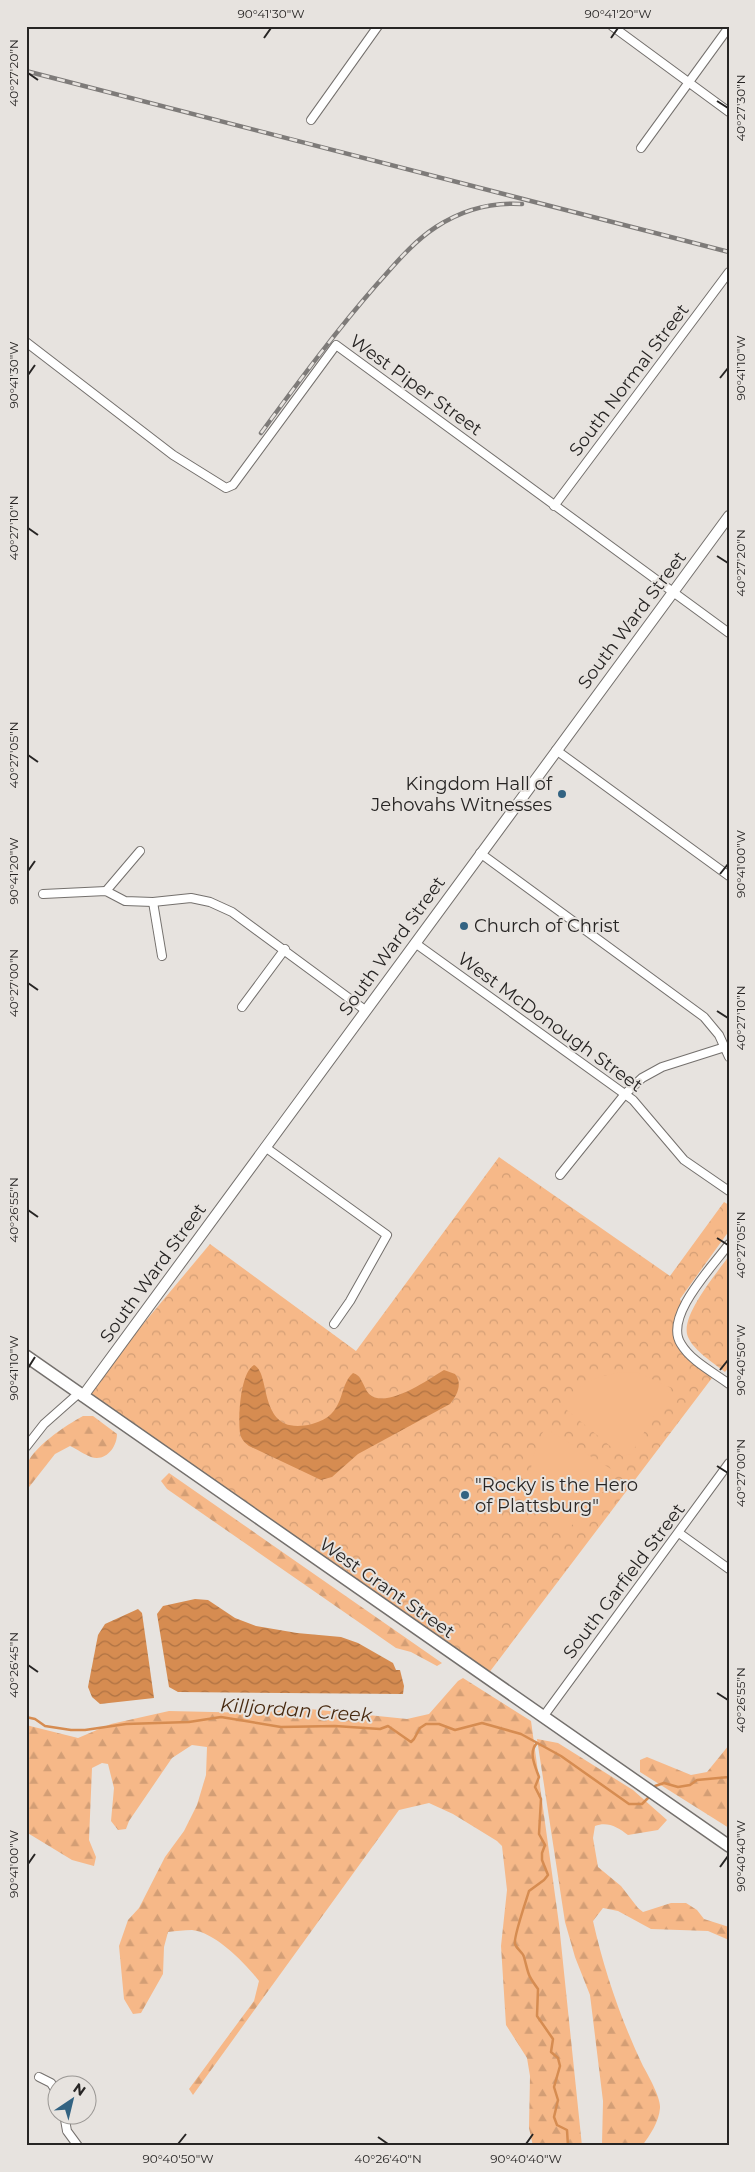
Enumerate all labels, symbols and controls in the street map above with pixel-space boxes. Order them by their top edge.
text: 90°41'30"W [237,6,305,21]
text: 90°41'20"W [584,6,652,21]
text: 40°27'20"N [6,39,21,107]
text: 40°27'30"N [733,74,748,142]
street label: South Normal Street [564,299,694,461]
street label: West Piper Street [346,330,486,440]
text: 90°41'10"W [733,336,748,400]
text: 90°41'30"W [6,341,21,409]
text: 40°27'10"N [6,495,21,561]
text: 40°27'20"N [733,529,748,597]
street label: South Ward Street [573,547,691,693]
text: 40°27'05"N [6,722,21,789]
place label: Kingdom Hall of Jehovahs Witnesses [370,773,553,816]
marker: Kingdom Hall of Jehovahs Witnesses [556,788,568,800]
text: 90°41'00"W [733,830,748,898]
text: 90°41'20"W [6,837,21,905]
street label: South Ward Street [334,872,450,1020]
place label: Church of Christ [474,915,620,937]
marker: Church of Christ [458,920,470,932]
street label: West McDonough Street [453,947,647,1097]
text: 40°27'00"N [6,949,21,1017]
text: 40°27'10"N [733,985,748,1051]
text: 40°26'55"N [6,1177,21,1243]
street label: South Ward Street [95,1199,211,1347]
text: 40°27'05"N [733,1212,748,1279]
text: 90°40'50"W [733,1325,748,1395]
text: 90°41'10"W [6,1336,21,1400]
text: 40°27'00"N [733,1439,748,1507]
place label: "Rocky is the Hero of Plattsburg" [475,1474,638,1517]
marker: "Rocky is the Hero of Plattsburg" [459,1489,471,1501]
street label: South Garfield Street [558,1499,690,1663]
street label: West Grant Street [315,1533,459,1643]
text: 40°26'45"N [6,1632,21,1698]
text: 40°26'55"N [733,1667,748,1733]
water label: Killjordan Creek [219,1693,373,1727]
text: 90°40'40"W [733,1820,748,1892]
text: 90°41'00"W [6,1830,21,1898]
north arrow [48,2074,98,2124]
text: N [70,2079,89,2100]
text: 90°40'50"W [143,2151,213,2166]
text: 40°26'40"N [354,2151,422,2166]
text: 90°40'40"W [490,2151,562,2166]

